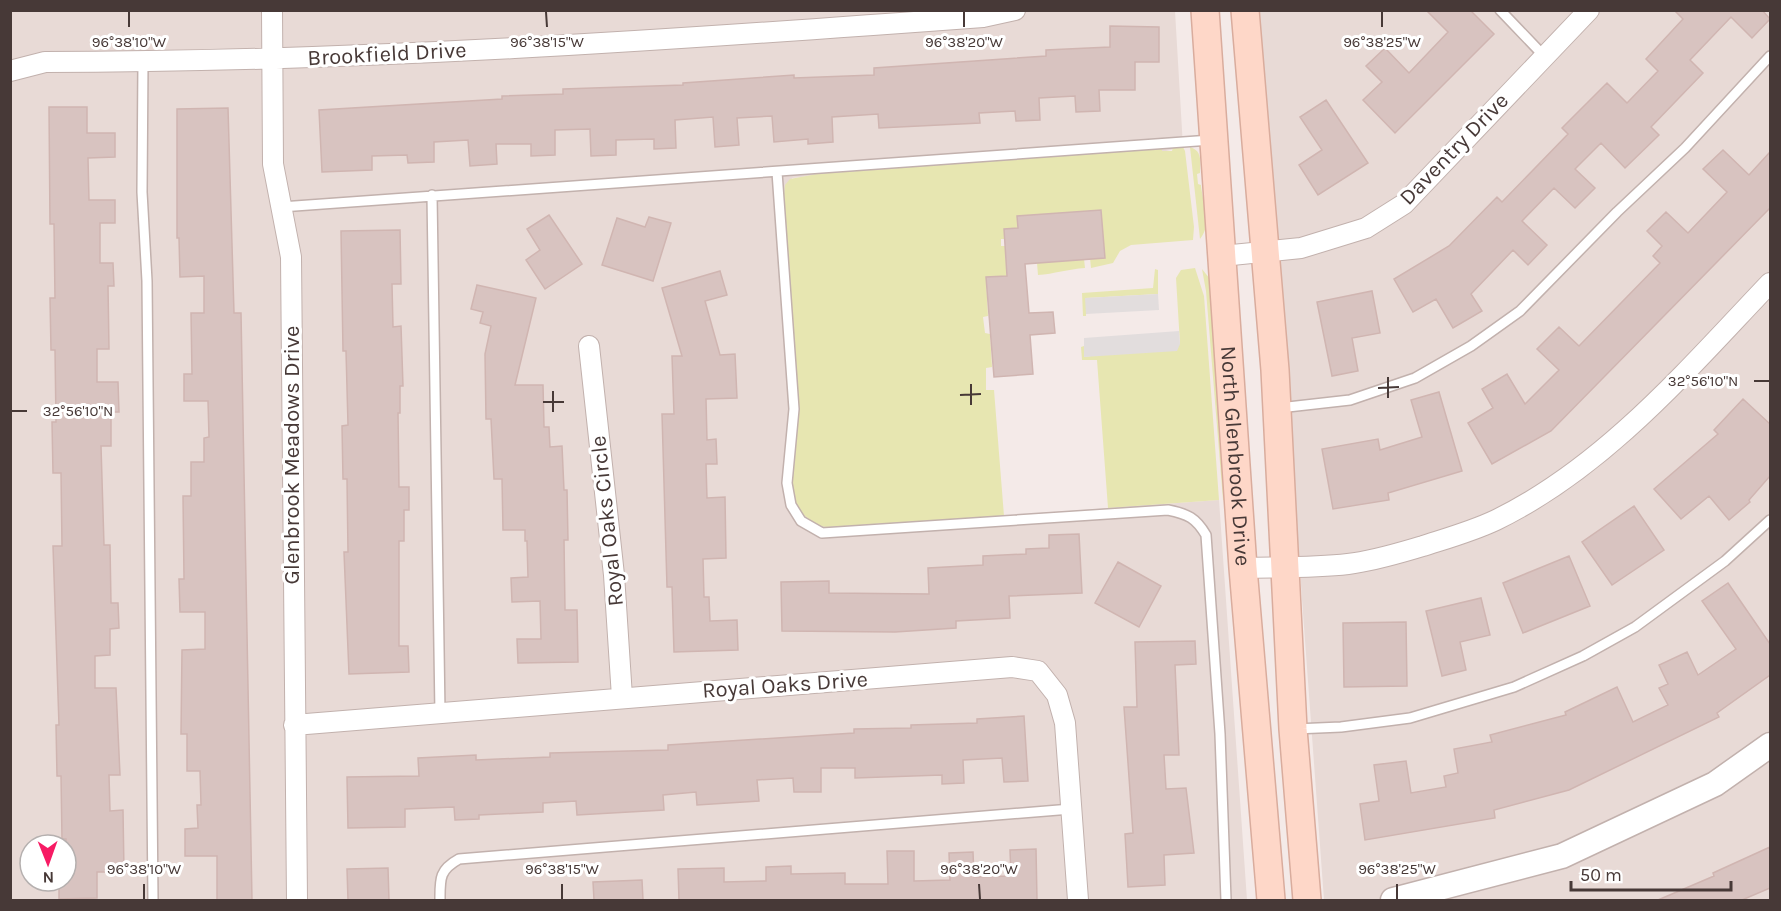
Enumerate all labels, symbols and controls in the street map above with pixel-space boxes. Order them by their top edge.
text: 96°38'10"W [92,33,167,51]
text: 96°38'15"W [510,33,585,51]
text: 96°38'20"W [925,33,1004,51]
text: 96°38'25"W [1343,33,1421,51]
street label: Brookfield Drive [307,37,467,71]
street label: Daventry Drive [1394,88,1514,210]
street label: Glenbrook Meadows Drive [279,326,305,584]
street label: North Glenbrook Drive [1215,345,1256,567]
text: 32°56'10"N [1668,372,1738,390]
text: 32°56'10"N [43,402,113,420]
street label: Royal Oaks Circle [585,434,629,608]
street label: Royal Oaks Drive [701,666,869,704]
north arrow [18,833,78,893]
scale bar [1571,854,1732,892]
text: 96°38'10"W [107,860,182,878]
text: 96°38'15"W [525,860,600,878]
text: 96°38'20"W [940,860,1019,878]
text: 96°38'25"W [1358,860,1436,878]
text: 50 m [1580,864,1622,886]
text: N [42,868,54,887]

